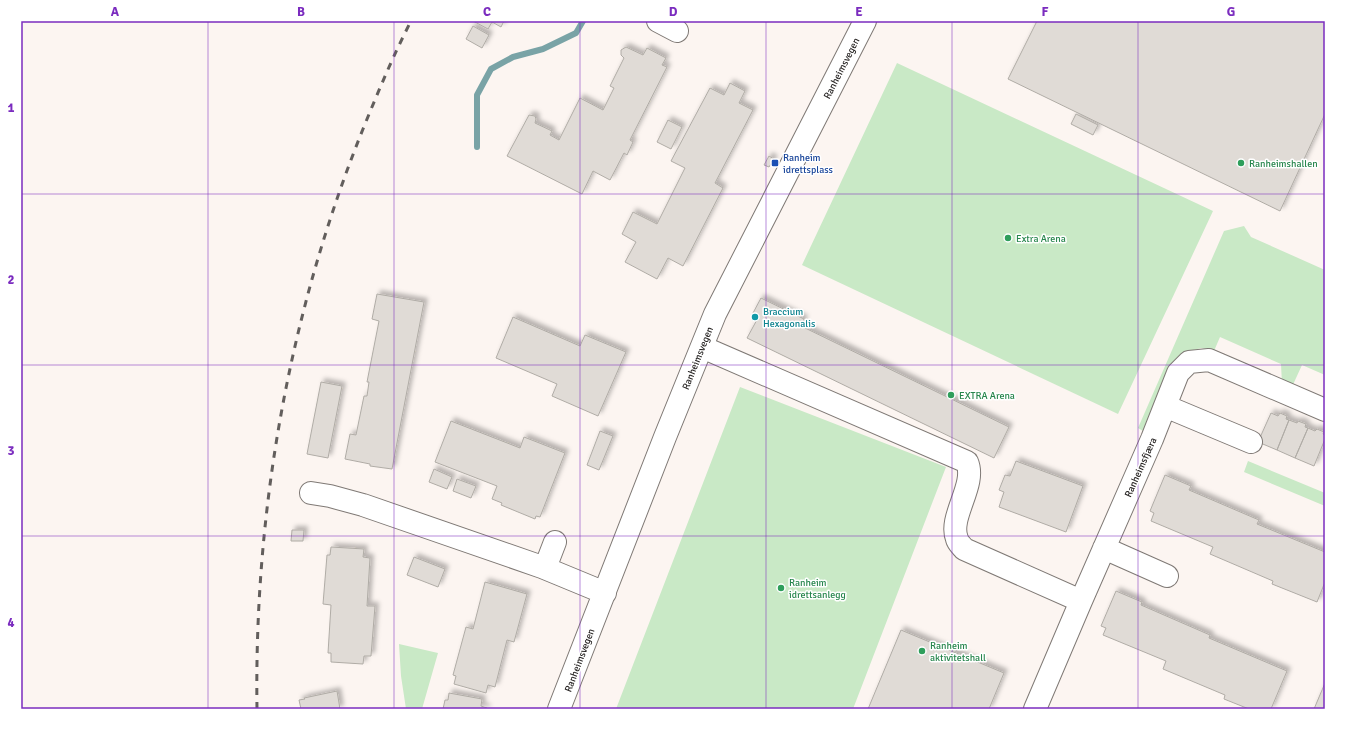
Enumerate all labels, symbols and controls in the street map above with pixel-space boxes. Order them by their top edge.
text: A [111,4,120,20]
text: B [297,4,305,20]
text: C [483,4,491,20]
text: D [669,4,678,20]
text: E [855,4,863,20]
text: F [1042,4,1049,20]
text: G [1227,4,1235,20]
street label: Ranheimsvegen [821,36,862,101]
text: 1 [7,100,15,116]
place label: Ranheim idrettsplass [783,152,834,176]
marker: Ranheim idrettsplass [770,158,780,168]
marker: Ranheimshallen [1236,158,1246,168]
place label: Ranheimshallen [1249,158,1318,170]
marker: Extra Arena [1003,233,1013,243]
place label: Extra Arena [1016,233,1066,245]
text: 2 [7,272,15,288]
place label: Braccium Hexagonalis [763,306,816,330]
marker: Braccium Hexagonalis [750,312,760,322]
street label: Ranheimsvegen [680,325,716,392]
marker: EXTRA Arena [946,390,956,400]
place label: EXTRA Arena [959,390,1015,402]
street label: Ranheimsfjæra [1122,436,1159,499]
text: 3 [7,443,15,459]
place label: Ranheim idrettsanlegg [789,577,846,601]
marker: Ranheim idrettsanlegg [776,583,786,593]
text: 4 [7,615,15,631]
street label: Ranheimsvegen [562,627,598,694]
place label: Ranheim aktivitetshall [930,640,986,664]
marker: Ranheim aktivitetshall [917,646,927,656]

